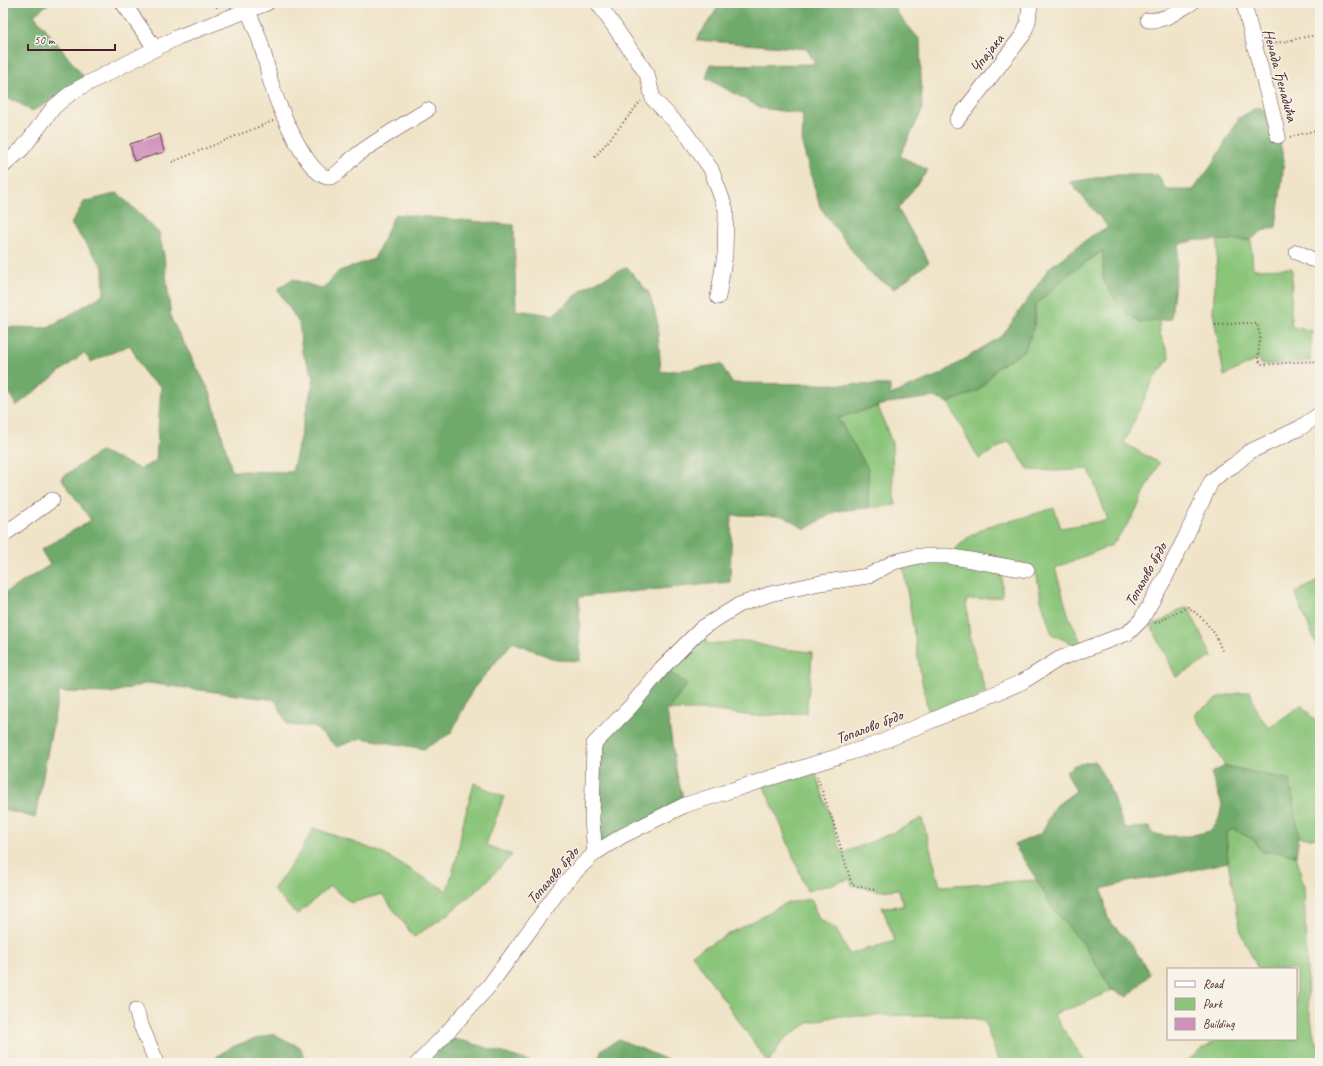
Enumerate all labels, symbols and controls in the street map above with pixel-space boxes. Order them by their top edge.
scale bar [28,26,115,52]
street label: Ненада Ђенадића [1258,27,1302,125]
street label: Чпајака [965,29,1009,77]
text: 50 m [34,32,56,48]
street label: Топалово брдо [1120,537,1173,610]
street label: Топалово брдо [833,704,908,749]
street label: Топалово брдо [522,841,585,909]
legend [1167,968,1297,1040]
text: Road [1203,976,1225,992]
text: Park [1203,996,1224,1012]
text: Building [1203,1016,1235,1032]

